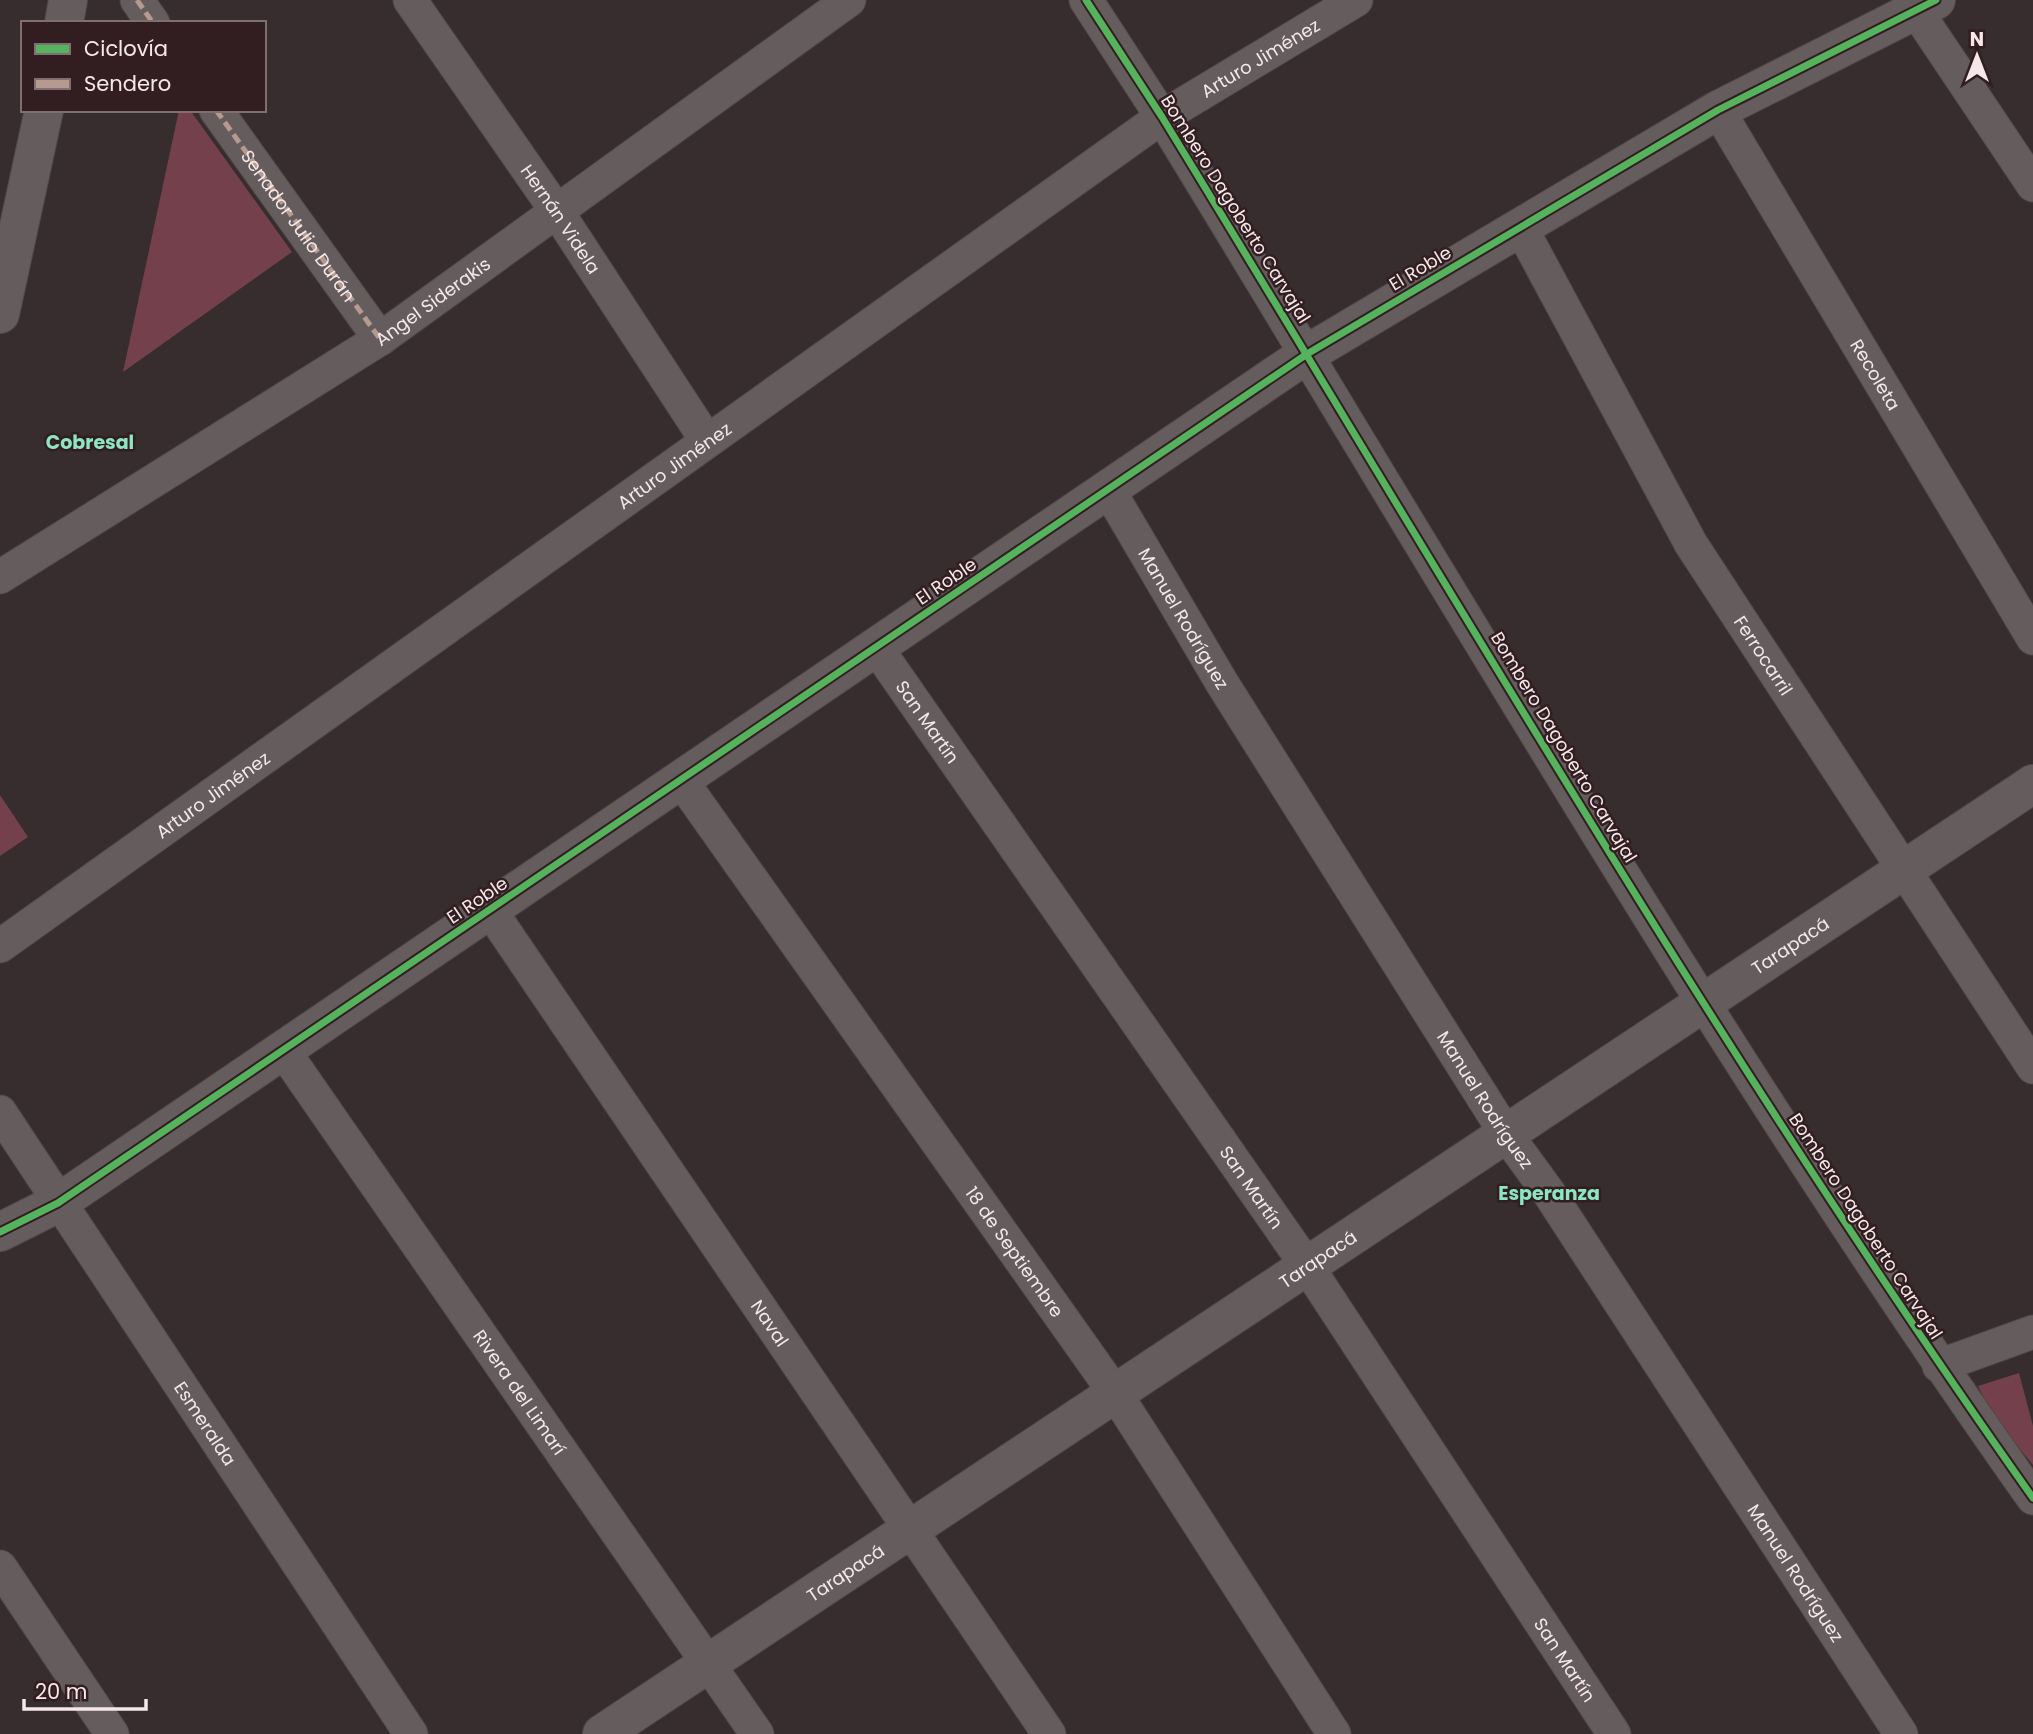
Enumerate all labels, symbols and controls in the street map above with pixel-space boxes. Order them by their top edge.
street label: Arturo Jiménez [1196,12,1324,103]
legend [21,21,266,112]
north arrow [1942,21,2012,91]
text: N [1970,26,1984,53]
text: Ciclovía [84,34,168,63]
text: Sendero [84,69,171,98]
street label: Bombero Dagoberto Carvajal [1155,90,1317,328]
street label: Senador Julio Durán [236,144,362,307]
street label: Hernán Videla [515,159,607,279]
street label: El Roble [1384,240,1456,296]
street label: Angel Siderakis [370,251,495,351]
street label: Recoleta [1845,334,1907,415]
street label: Arturo Jiménez [612,416,736,514]
district label: Cobresal [46,429,134,456]
street label: Manuel Rodríguez [1133,543,1235,694]
street label: El Roble [911,551,981,611]
street label: Ferrocarril [1728,610,1799,700]
street label: Bombero Dagoberto Carvajal [1485,627,1643,867]
street label: San Martín [890,675,966,768]
street label: Arturo Jiménez [150,745,275,844]
street label: El Roble [442,870,512,930]
street label: Tarapacá [1746,910,1834,980]
street label: Manuel Rodríguez [1431,1026,1540,1174]
street label: Bombero Dagoberto Carvajal [1783,1108,1949,1344]
street label: San Martín [1214,1140,1290,1234]
district label: Esperanza [1498,1180,1600,1207]
street label: 18 de Septiembre [960,1181,1070,1322]
street label: Tarapacá [1274,1224,1361,1294]
street label: Naval [745,1295,795,1351]
street label: Rivera del Limarí [468,1324,572,1459]
street label: Esmeralda [169,1376,243,1470]
street label: Manuel Rodríguez [1742,1499,1850,1647]
street label: Tarapacá [802,1538,889,1607]
street label: San Martín [1528,1613,1602,1707]
scale bar [24,1668,147,1712]
text: 20 m [35,1677,88,1706]

